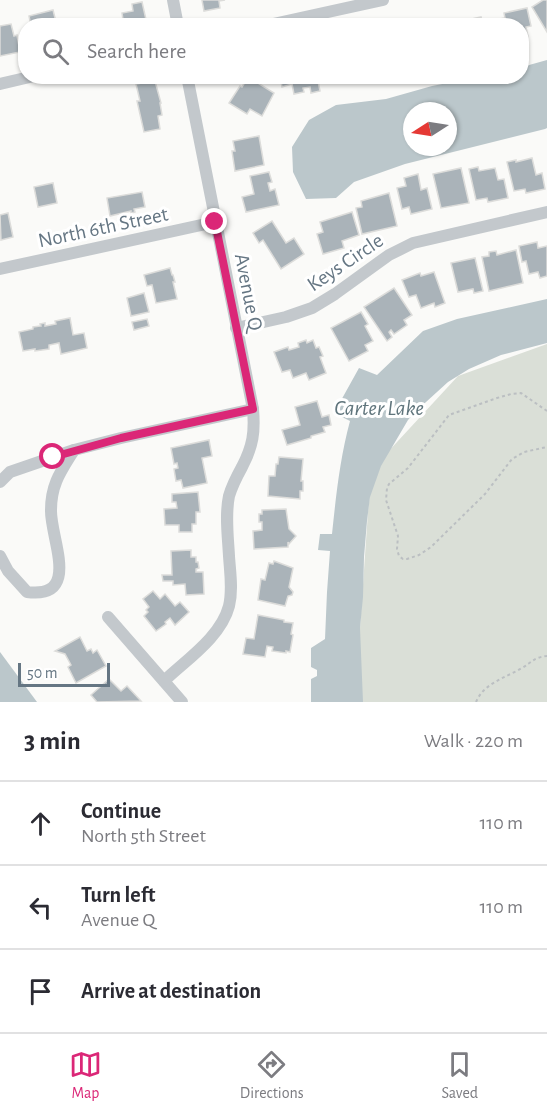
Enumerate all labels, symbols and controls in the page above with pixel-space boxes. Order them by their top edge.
search box [18,18,529,84]
icon: search [39,35,72,68]
text: Search here [87,40,186,62]
north arrow [403,102,457,156]
street label: North 6th Street [36,203,170,252]
route end [201,208,227,234]
street label: Keys Circle [304,229,387,295]
street label: Avenue Q [231,252,267,335]
water label: Carter Lake [334,397,424,419]
route start [39,443,65,469]
scale bar [18,660,110,688]
text: 50 m [27,665,58,681]
text: 3 min [24,728,81,754]
text: Walk · 220 m [424,731,523,751]
text: Continue [81,800,161,822]
icon: ahead [24,807,57,840]
text: 110 m [479,813,523,833]
text: North 5th Street [81,826,206,846]
text: Turn left [81,884,155,906]
icon: left [24,891,57,924]
text: 110 m [479,897,523,917]
text: Avenue Q [81,910,155,930]
icon: arrive [24,975,57,1008]
text: Arrive at destination [81,980,261,1002]
tab: Map [69,1048,102,1103]
tab: Directions [240,1048,304,1103]
tab: Saved [441,1048,478,1103]

